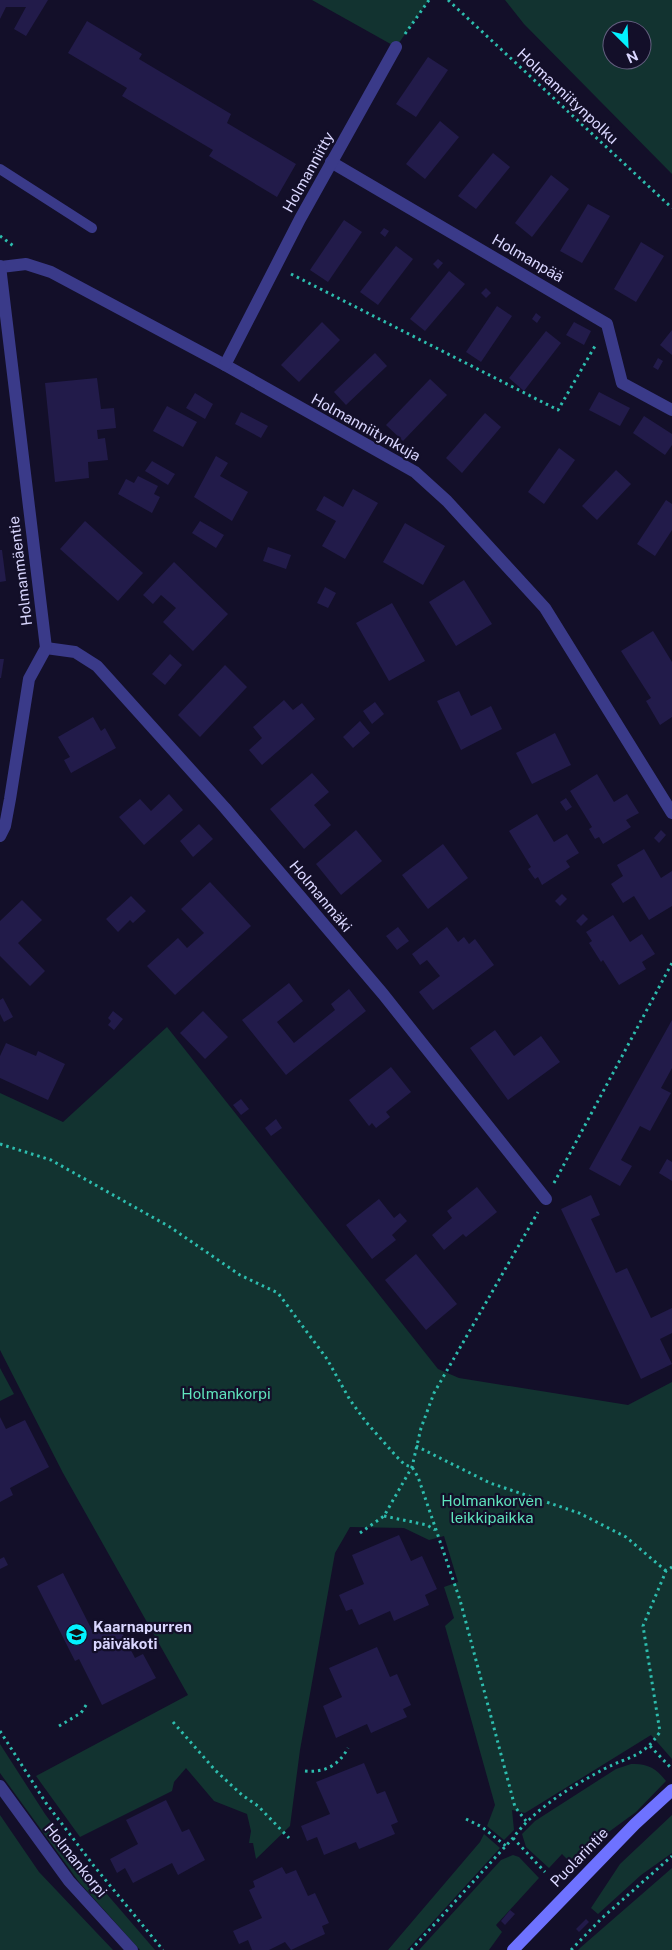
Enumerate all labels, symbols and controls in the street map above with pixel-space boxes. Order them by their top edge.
north arrow [602,20,652,70]
street label: Holmanniitynpolku [514,45,622,147]
text: N [624,47,641,66]
street label: Holmanniitty [279,129,337,215]
street label: Holmanpää [489,231,567,285]
street label: Holmanniitynkuja [308,390,424,464]
street label: Holmanmäentie [5,515,35,627]
street label: Holmanmäki [286,857,356,935]
park label: Holmankorpi [181,1385,271,1402]
park label: Holmankorven leikkipaikka [441,1492,543,1526]
place label: Kaarnapurren päiväkoti [93,1618,192,1652]
school or university icon: Kaarnapurren päiväkoti [65,1623,89,1647]
street label: Holmankorpi [41,1820,111,1900]
street label: Puolarintie [547,1824,611,1890]

